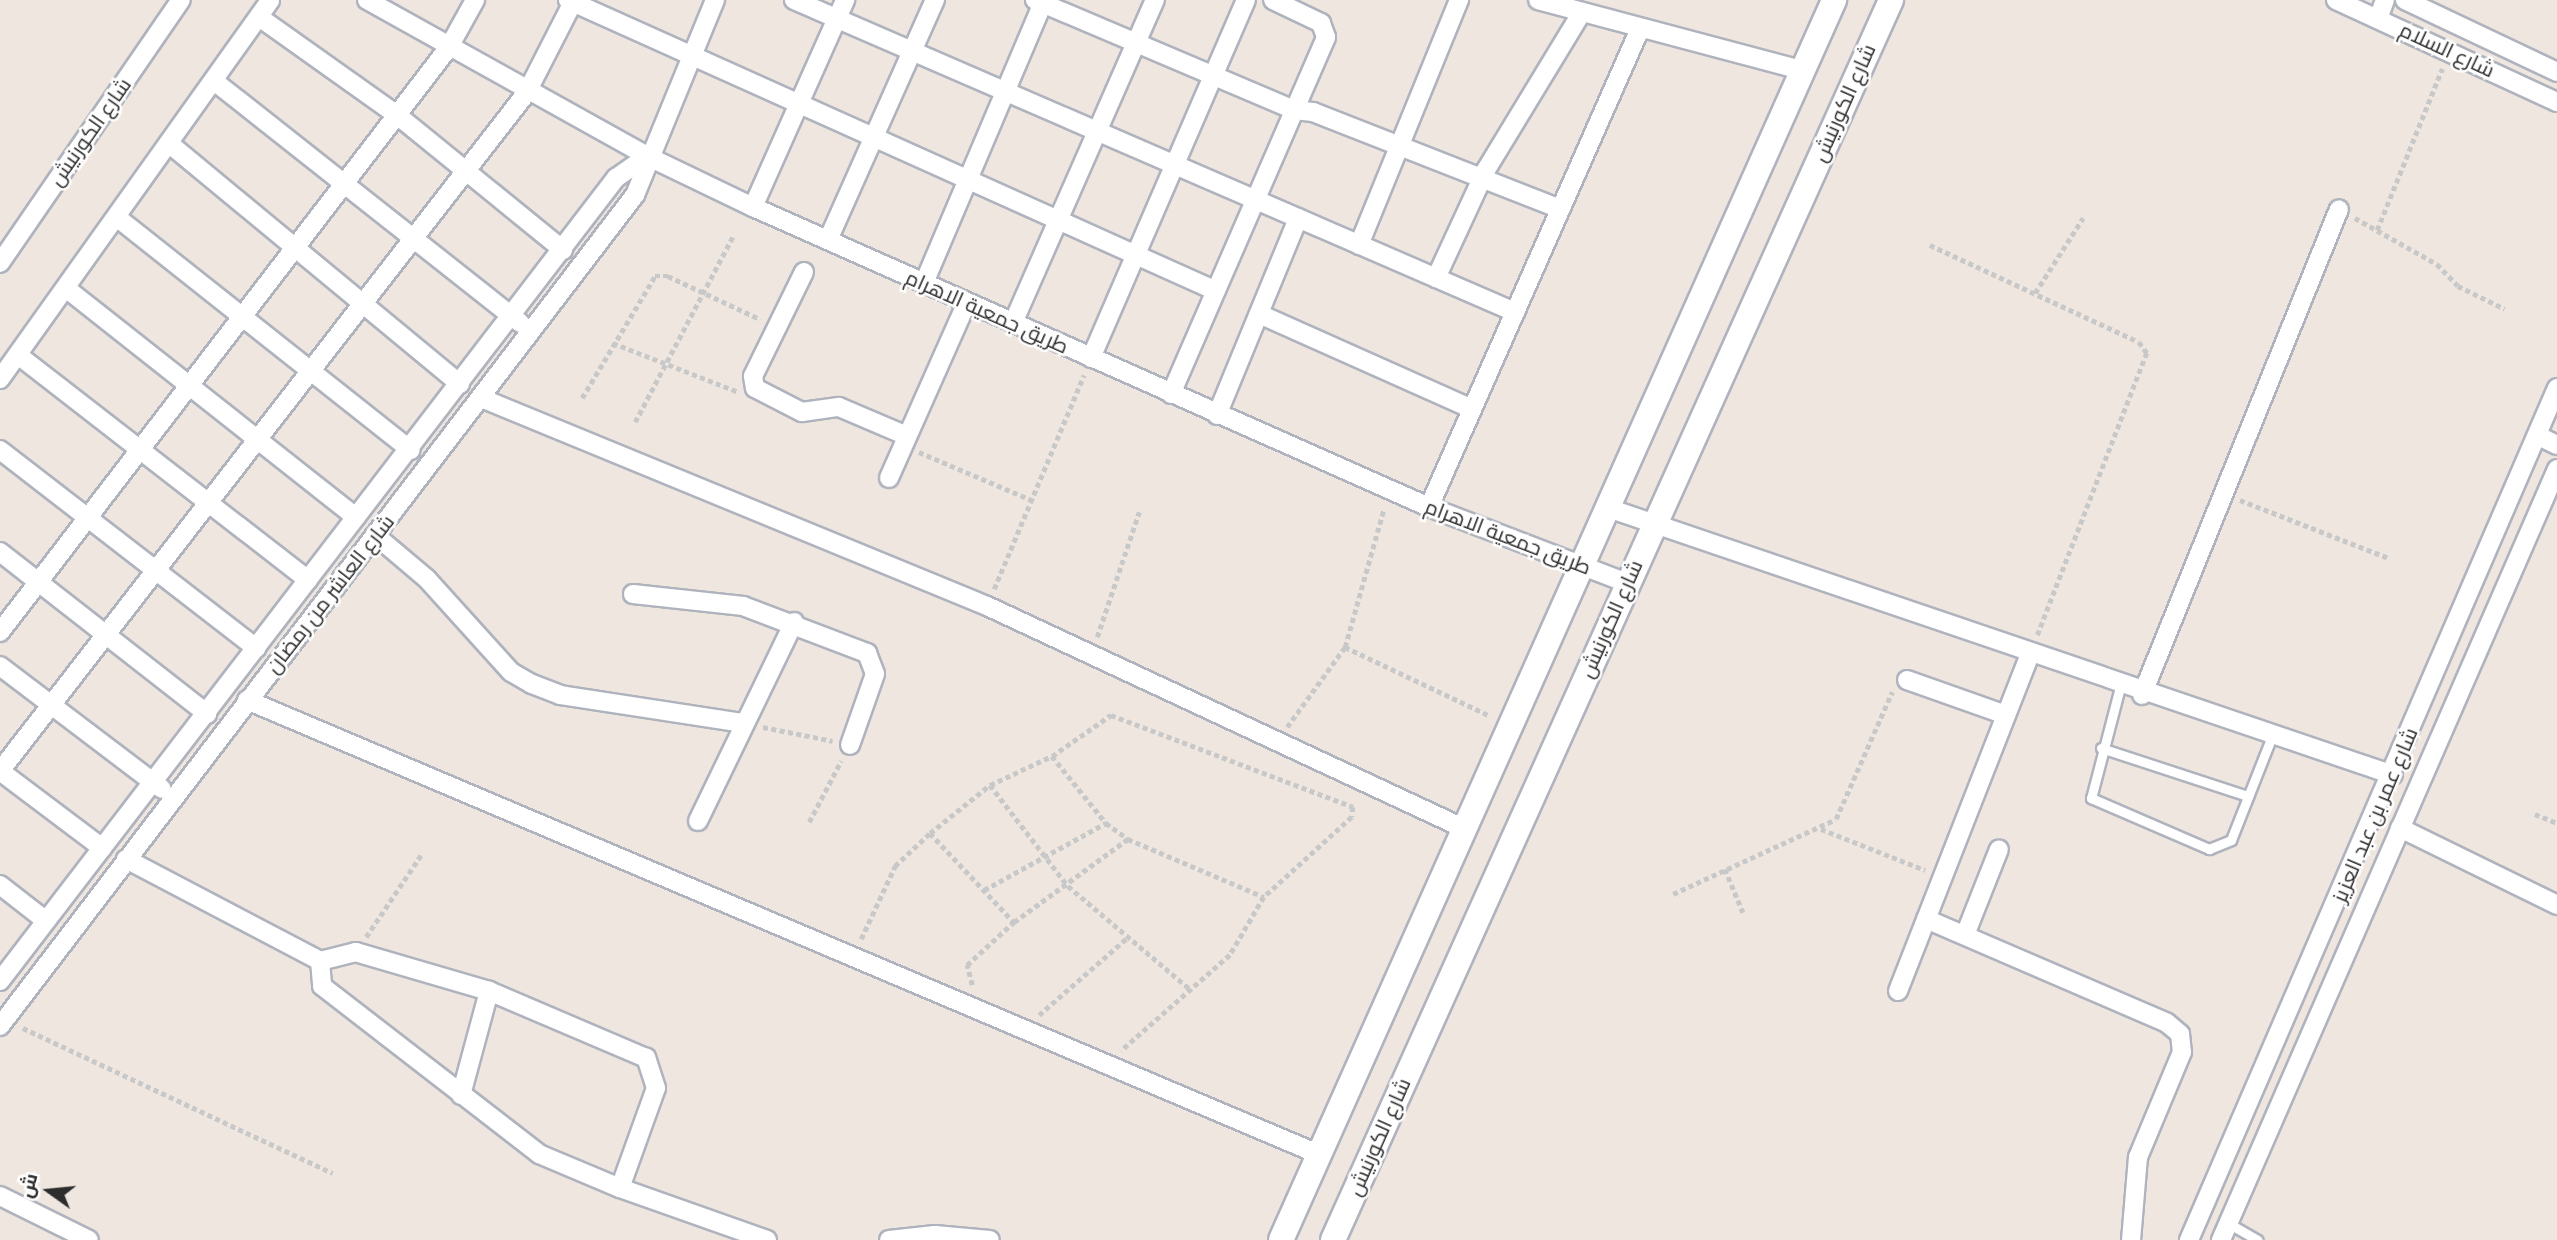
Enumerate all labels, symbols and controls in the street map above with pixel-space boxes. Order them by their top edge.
street label: شارع السلام [2395,17,2499,83]
street label: شارع الكورنيش [1807,40,1881,166]
street label: شارع الكورنيش [43,73,137,191]
street label: طريق جمعية الاهرام [902,265,1072,359]
street label: طريق جمعية الاهرام [1421,494,1595,580]
street label: شارع العاشر من رمضان [260,510,400,678]
street label: شارع الكورنيش [1574,556,1648,682]
street label: شارع عمر بن عبد العزيز [2327,724,2423,906]
street label: شارع الكورنيش [1342,1074,1416,1200]
north arrow [14,1156,84,1226]
text: ش [14,1171,42,1200]

